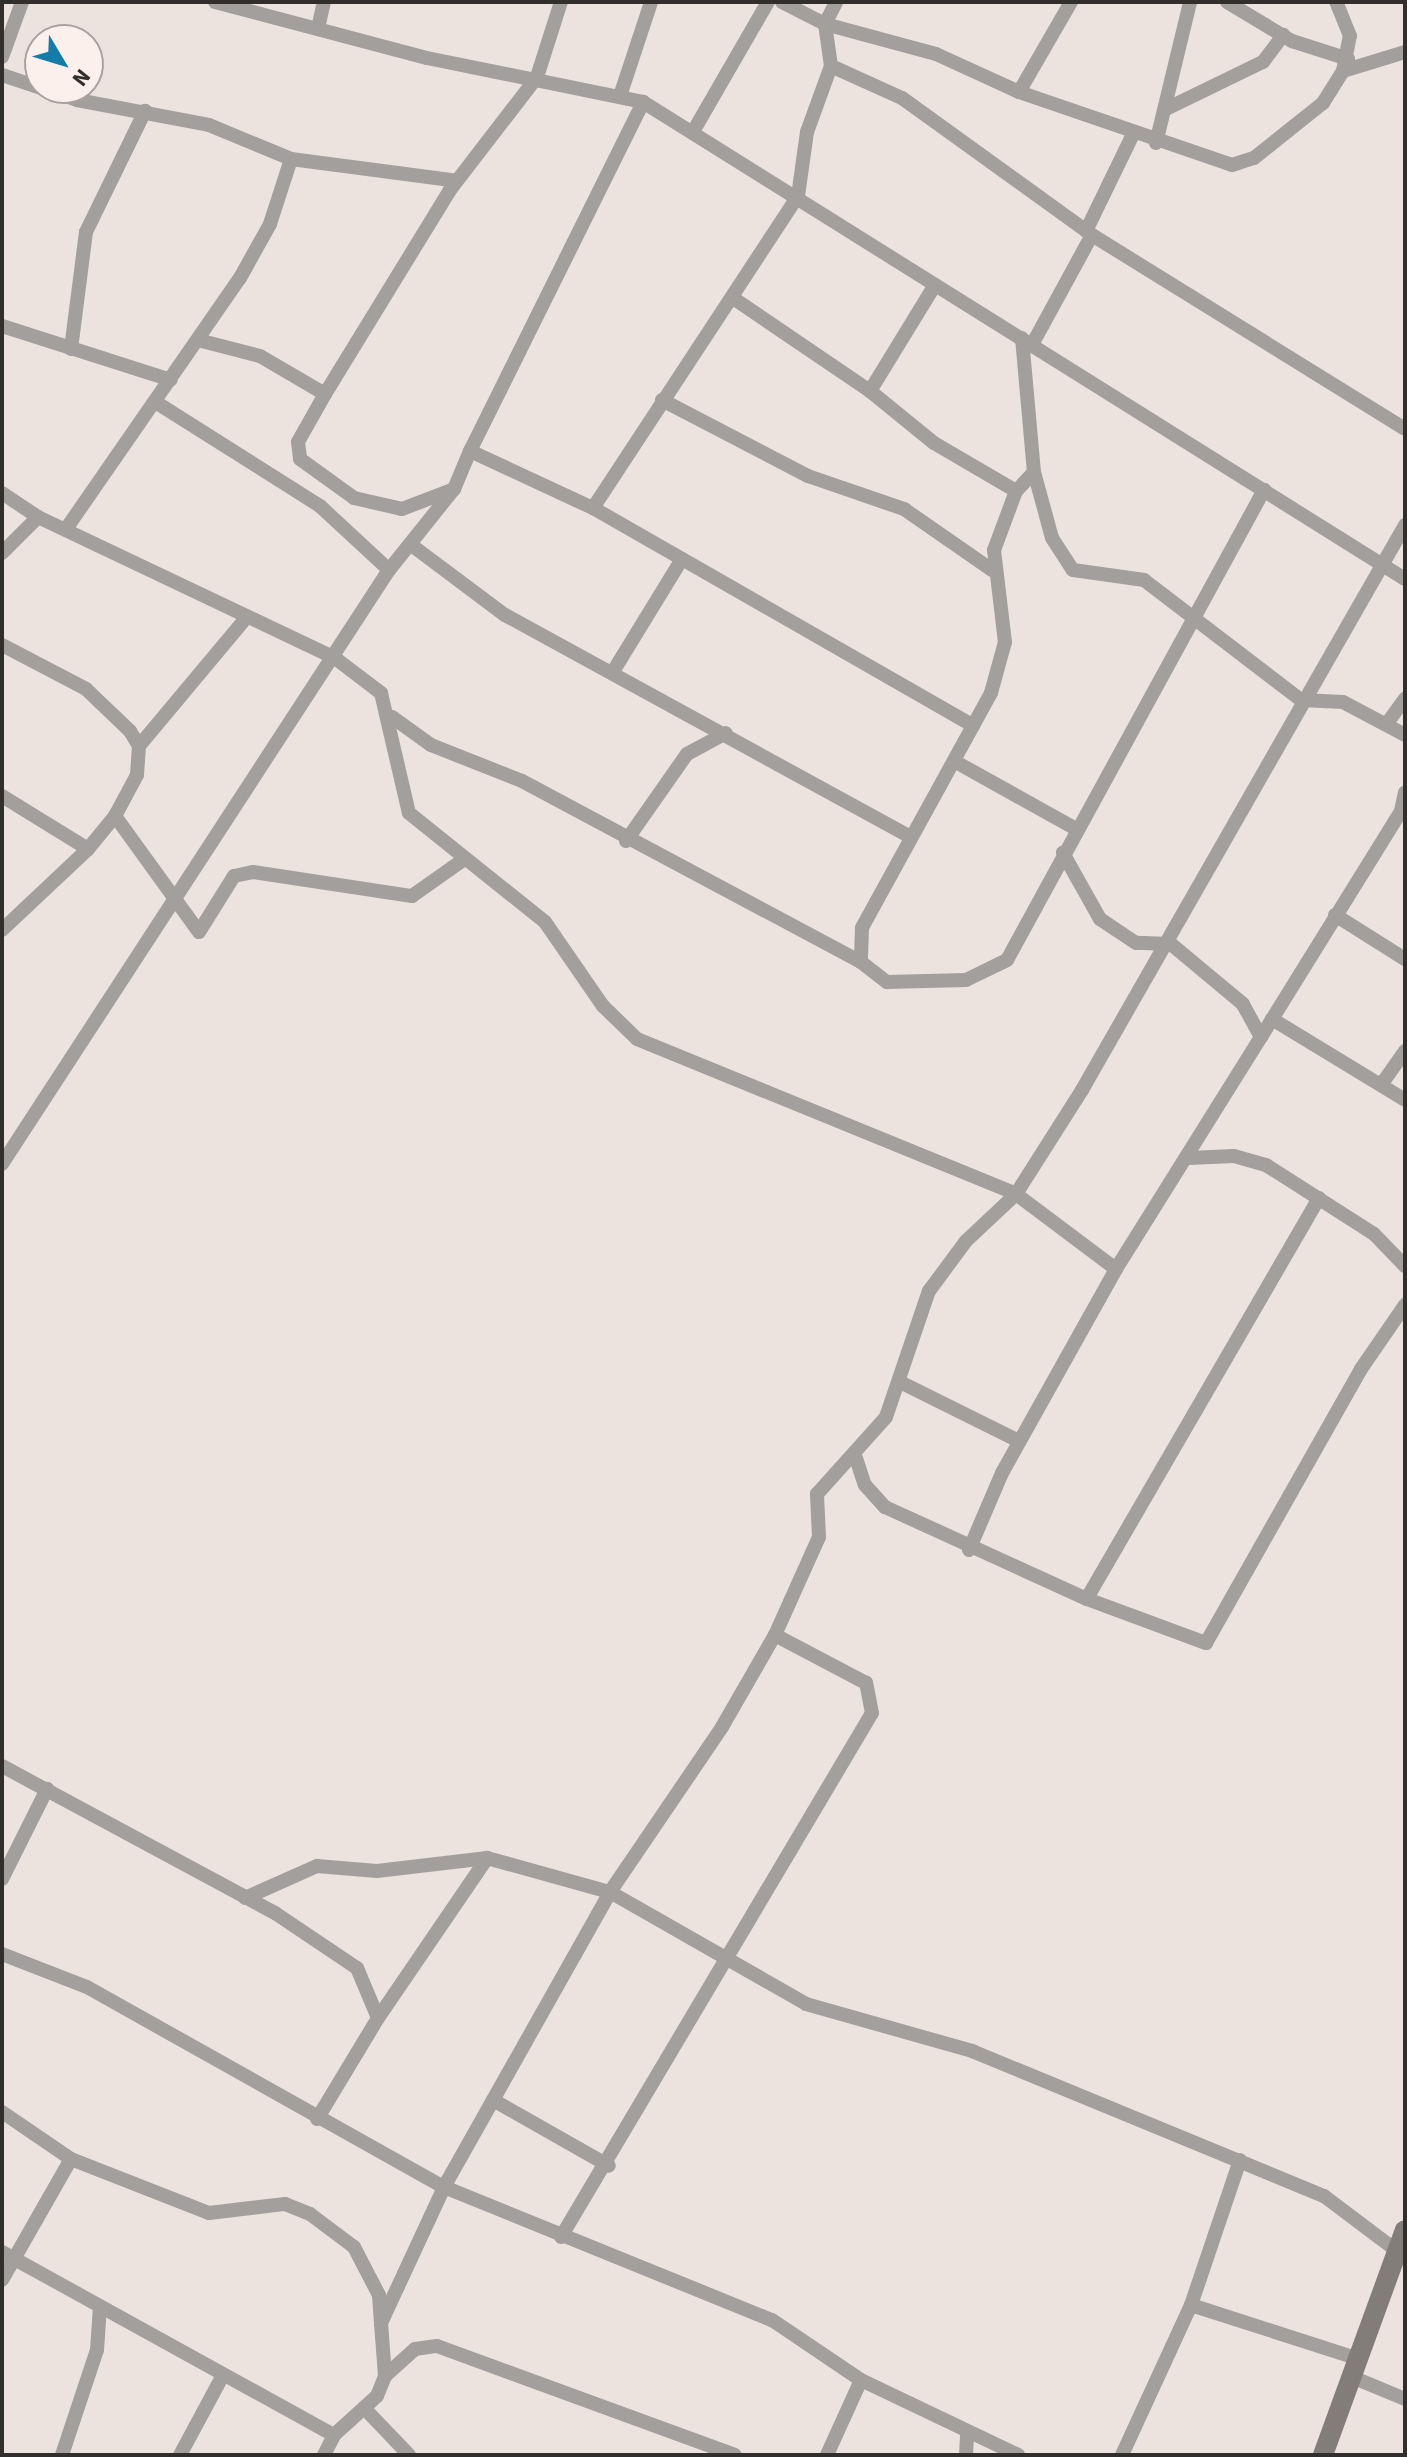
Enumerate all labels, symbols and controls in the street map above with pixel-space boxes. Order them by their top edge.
north arrow [24,24,104,104]
text: N [64,62,98,93]

